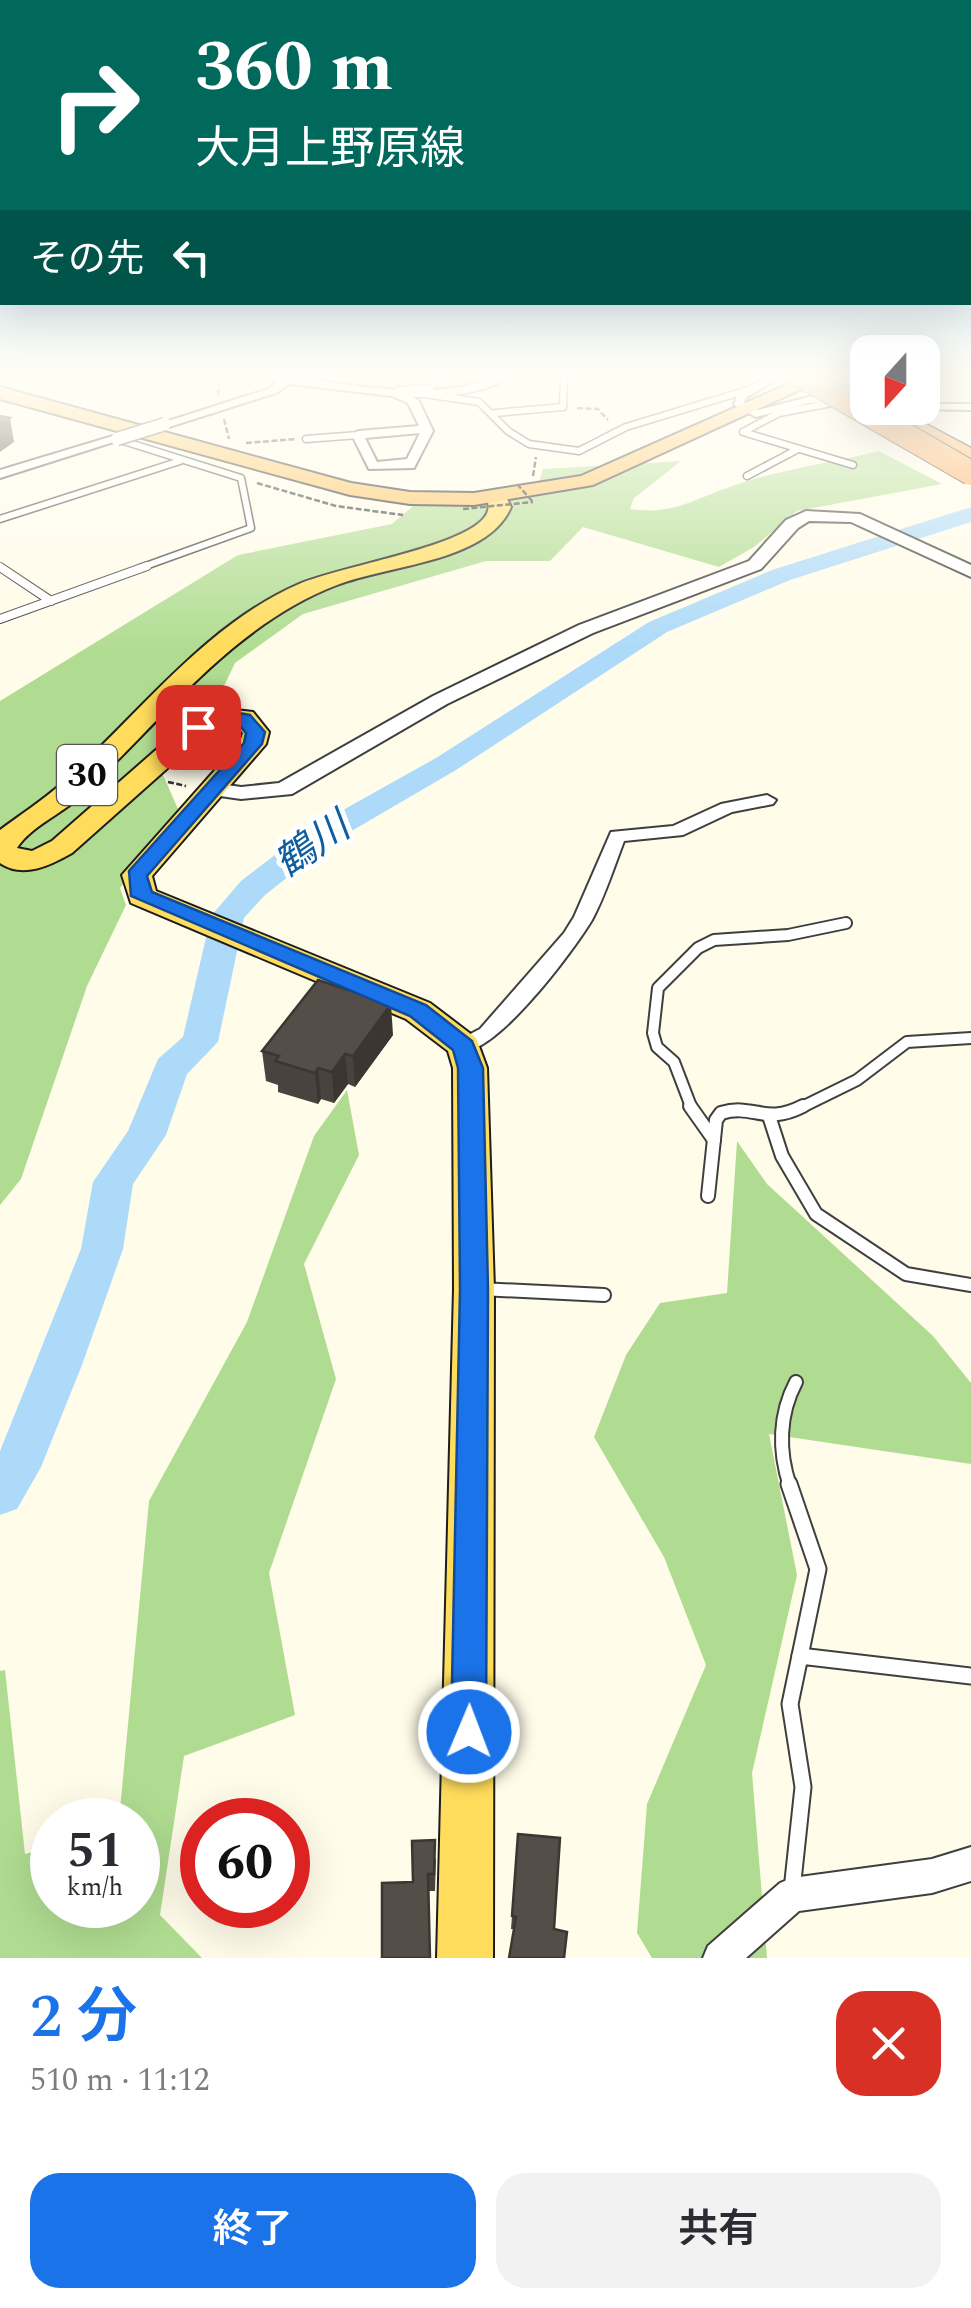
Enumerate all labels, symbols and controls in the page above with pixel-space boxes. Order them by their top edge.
text: 360 m [195,15,393,121]
icon: right [30,40,160,170]
text: 大月上野原線 [195,115,465,184]
icon: left [164,230,219,285]
text: その先 [30,231,144,289]
north arrow [850,335,940,425]
map controls [850,335,940,425]
pin [156,685,241,770]
icon: arrive [171,700,226,755]
road number: 30 [57,745,117,805]
water label: 鶴川 [263,796,367,894]
position arrow [417,1680,521,1784]
speed limit sign: 60 [180,1798,310,1928]
text: 51 [67,1813,123,1889]
text: km/h [67,1869,123,1907]
text: 2 分 [30,1972,137,2064]
button: close [836,1991,941,2096]
text: 510 m · 11:12 [30,2056,210,2105]
button: 終了 [30,2173,476,2288]
button: 共有 [496,2173,941,2288]

